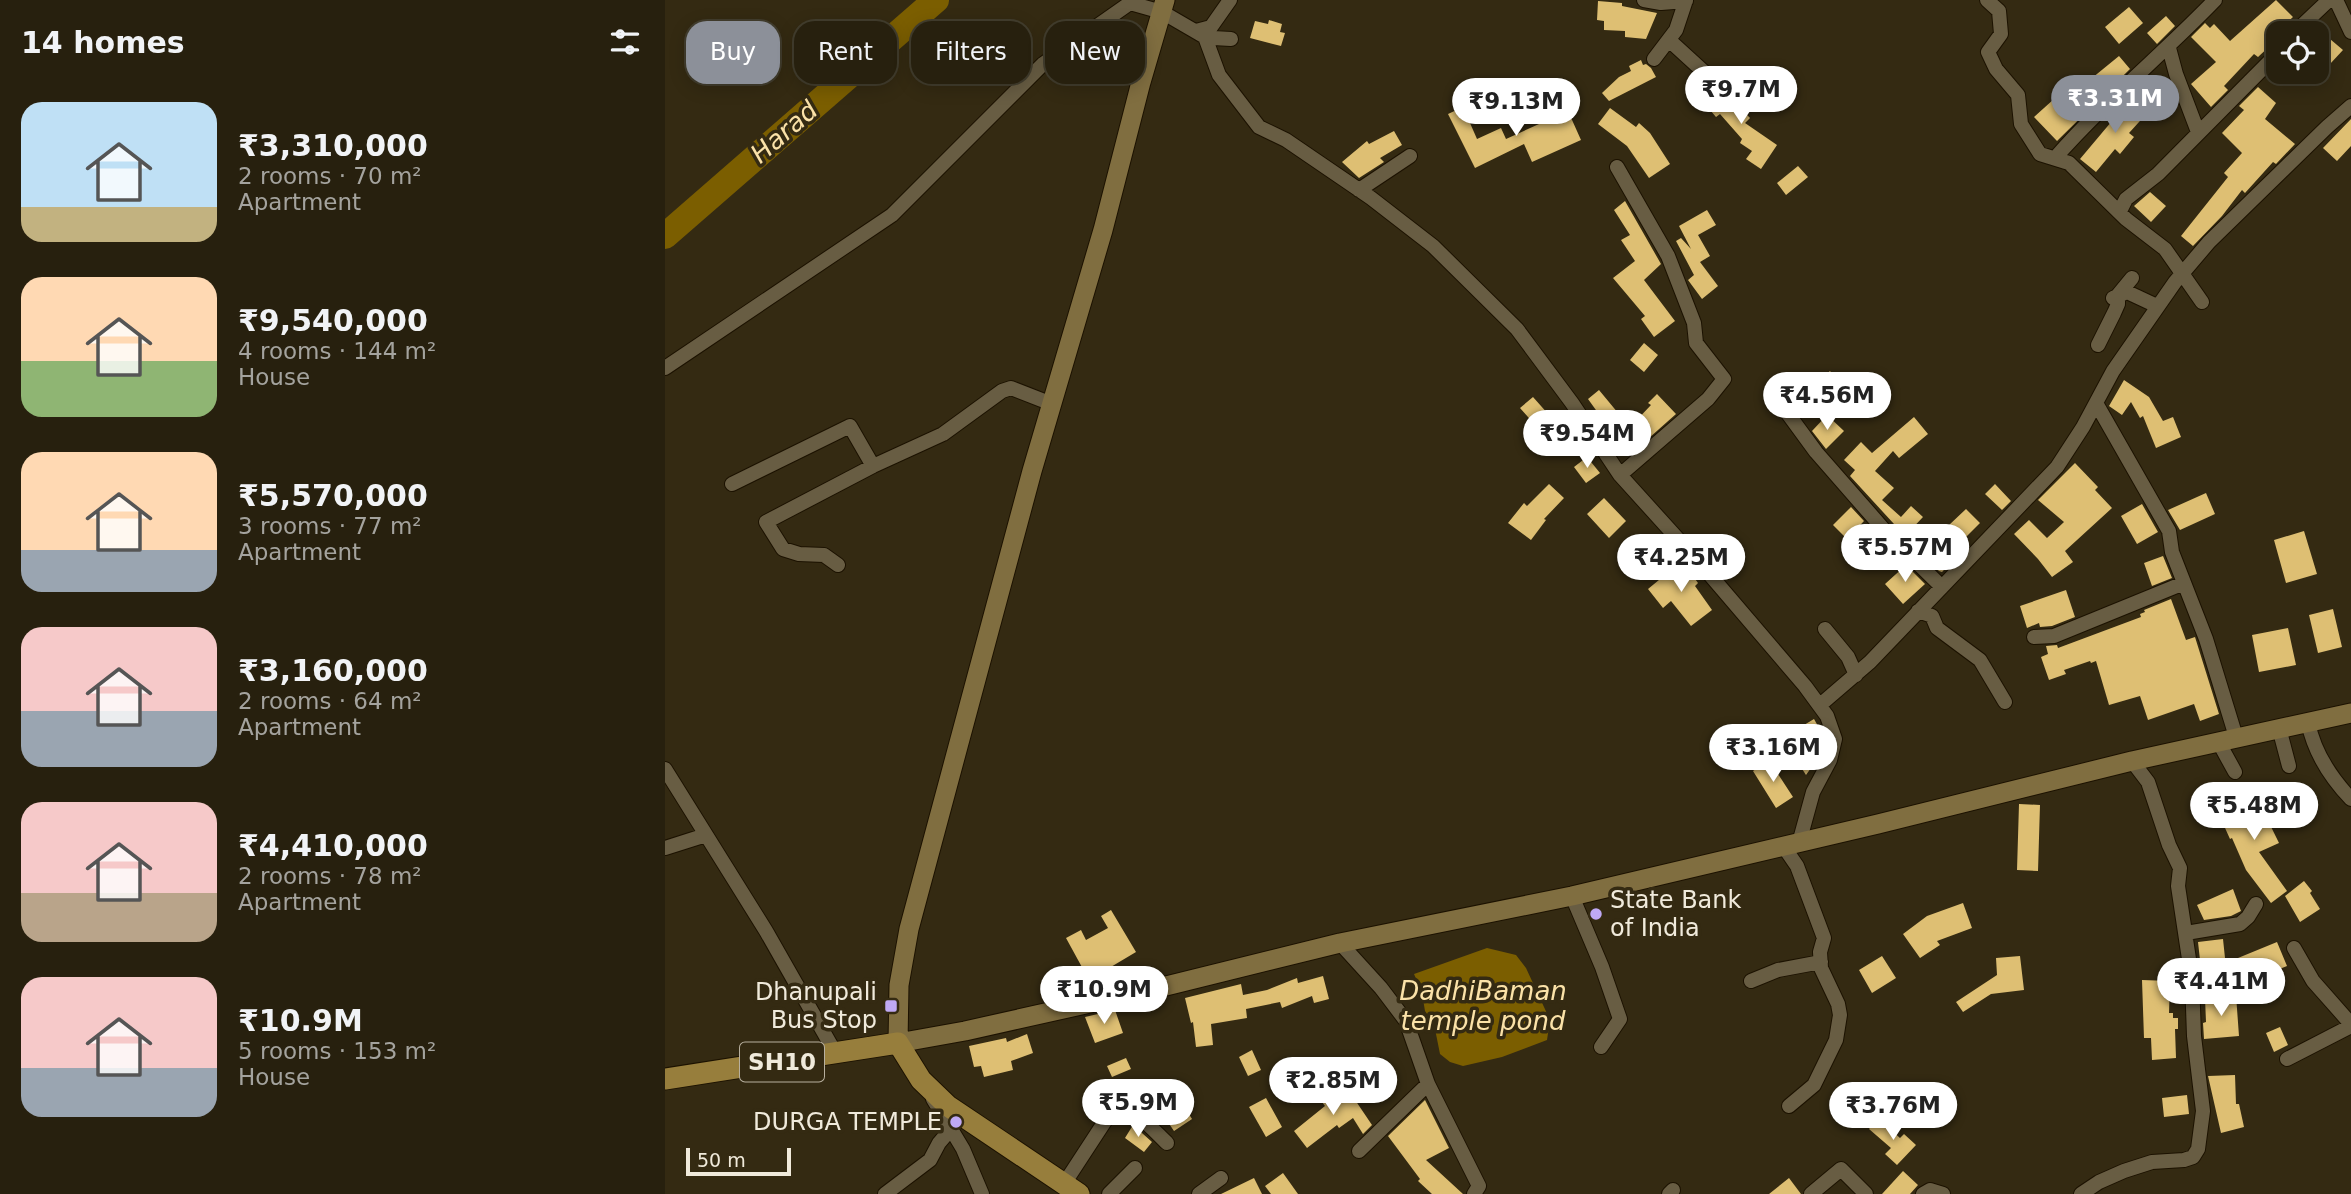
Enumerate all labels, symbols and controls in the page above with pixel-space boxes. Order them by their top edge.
chip: Buy [686,21,780,84]
chip: Rent [794,21,897,84]
chip: Filters [911,21,1031,84]
chip: New [1045,21,1145,84]
map controls [2266,21,2329,84]
button: locate [2266,21,2329,84]
icon: filters [606,23,644,61]
text: 14 homes [21,25,185,60]
pin: ₹9.7M [1692,66,1790,126]
text: ₹9.7M [1701,76,1781,102]
pin: ₹3.31M [2058,76,2172,135]
pin: ₹9.13M [1459,78,1573,138]
text: ₹3.31M [2067,85,2163,111]
text: ₹9.13M [1468,88,1564,114]
water label: Harad [744,95,824,169]
text: ₹3,310,000 [238,128,428,163]
icon: home [77,130,161,214]
text: 2 rooms · 70 m² [238,163,422,189]
text: Apartment [238,189,361,215]
text: ₹9,540,000 [238,303,428,338]
icon: home [77,305,161,389]
text: 4 rooms · 144 m² [238,338,436,364]
text: House [238,364,310,390]
pin: ₹4.56M [1770,372,1884,432]
text: ₹4.56M [1779,382,1875,408]
pin: ₹9.54M [1530,410,1644,470]
text: ₹9.54M [1539,420,1635,446]
text: ₹5,570,000 [238,478,428,513]
icon: home [77,480,161,564]
text: 3 rooms · 77 m² [238,513,422,539]
pin: ₹5.57M [1848,524,1962,584]
pin: ₹4.25M [1624,534,1738,594]
text: ₹5.57M [1857,534,1953,560]
text: Apartment [238,539,361,565]
text: ₹4.25M [1633,544,1729,570]
text: ₹3,160,000 [238,653,428,688]
icon: home [77,655,161,739]
text: 2 rooms · 64 m² [238,688,422,714]
text: Apartment [238,714,361,740]
pin: ₹3.16M [1716,724,1830,784]
text: ₹3.16M [1725,734,1821,760]
pin: ₹5.48M [2197,782,2311,842]
text: ₹5.48M [2206,792,2302,818]
text: ₹4,410,000 [238,828,428,863]
icon: home [77,830,161,914]
text: 2 rooms · 78 m² [238,863,422,889]
place label: State Bank of India [1610,886,1742,942]
text: Apartment [238,889,361,915]
marker: State Bank of India [1588,906,1604,922]
pin: ₹4.41M [2164,958,2278,1018]
pin: ₹10.9M [1047,967,1161,1026]
text: ₹4.41M [2173,968,2269,994]
text: ₹10.9M [1056,976,1152,1002]
water label: DadhiBaman temple pond [1399,976,1567,1036]
place label: Dhanupali Bus Stop [755,978,877,1034]
marker: Dhanupali Bus Stop [883,998,899,1014]
text: ₹10.9M [238,1003,363,1038]
icon: home [77,1005,161,1089]
text: 5 rooms · 153 m² [238,1038,436,1064]
road number: SH10 [740,1042,824,1082]
pin: ₹2.85M [1276,1058,1390,1117]
text: House [238,1064,310,1090]
text: ₹2.85M [1285,1067,1381,1093]
pin: ₹5.9M [1089,1080,1187,1139]
pin: ₹3.76M [1836,1082,1950,1142]
text: ₹5.9M [1098,1089,1178,1115]
text: ₹3.76M [1845,1092,1941,1118]
place label: DURGA TEMPLE [753,1108,942,1136]
marker: DURGA TEMPLE [948,1114,964,1130]
scale bar [686,1145,791,1177]
text: 50 m [697,1149,746,1171]

